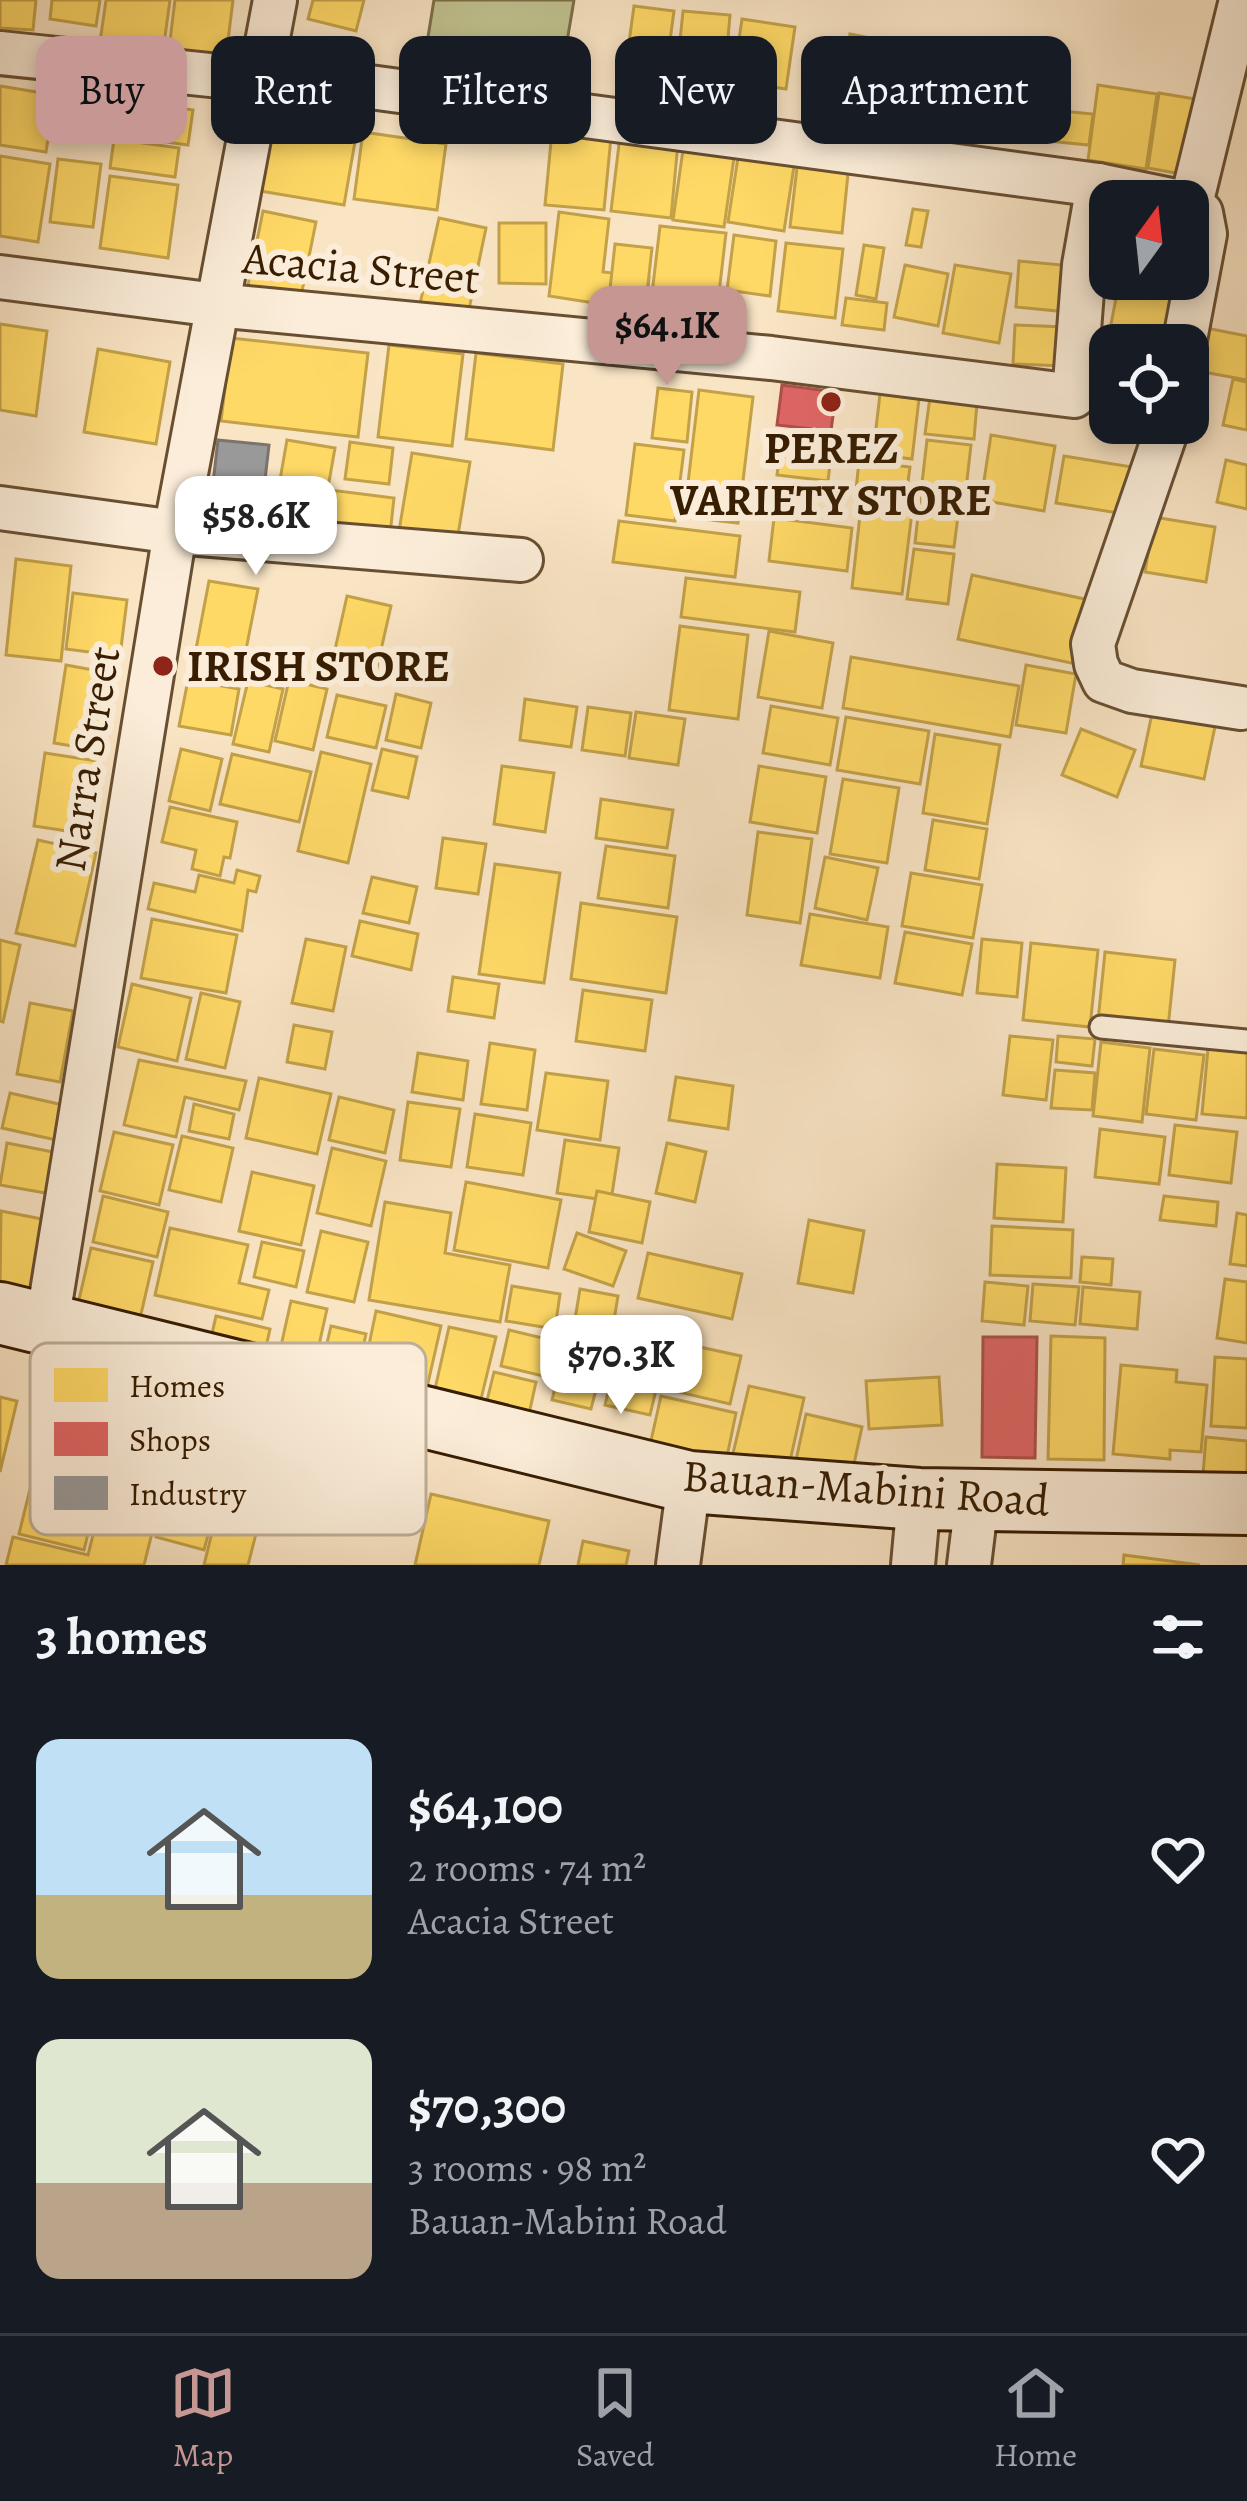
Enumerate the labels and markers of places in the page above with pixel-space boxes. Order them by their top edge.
pin: $64.1K [569,286,765,388]
marker: PEREZ VARIETY STORE [818,389,844,415]
place label: PEREZ VARIETY STORE [669,417,992,531]
pin: $58.6K [158,476,354,578]
place label: IRISH STORE [187,635,450,697]
marker: IRISH STORE [150,653,176,679]
pin: $70.3K [523,1315,719,1417]

